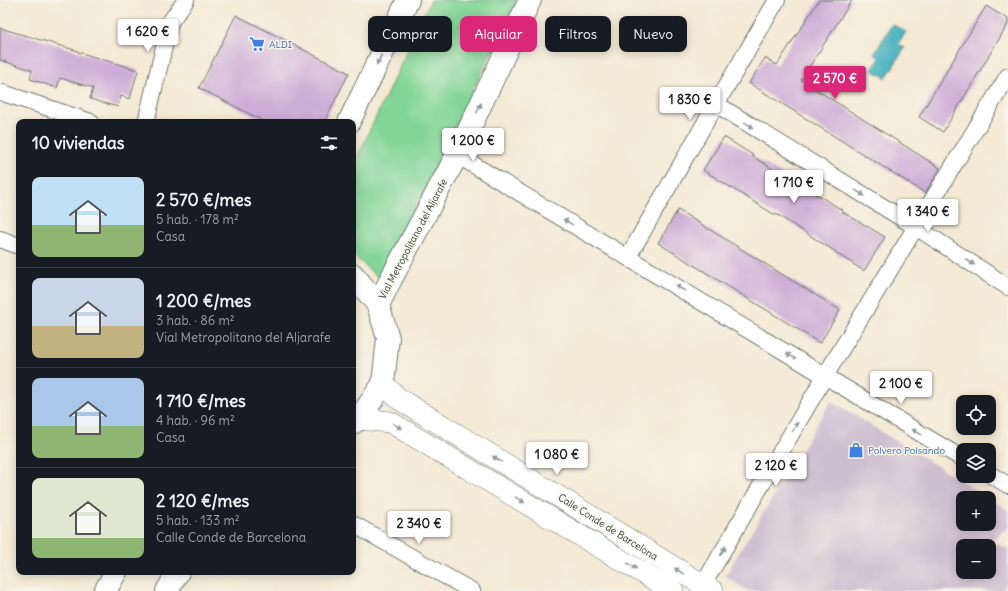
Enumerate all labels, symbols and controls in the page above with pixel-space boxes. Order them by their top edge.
chip: Comprar [368,16,452,52]
chip: Alquilar [460,16,537,52]
chip: Filtros [545,16,611,52]
chip: Nuevo [619,16,687,52]
pin: 1 620 € [111,19,185,53]
text: 1 620 € [127,23,169,40]
supermarket icon: ALDI [248,35,266,53]
place label: ALDI [269,38,292,51]
one-way arrow [375,55,382,66]
pin: 2 570 € [798,66,872,100]
text: 2 570 € [813,70,857,87]
pin: 1 830 € [653,87,727,121]
text: 1 830 € [668,91,712,108]
one-way arrow [476,103,482,114]
one-way arrow [743,121,755,128]
pin: 1 200 € [436,128,510,162]
text: 10 viviendas [32,132,125,154]
icon: filters [318,132,340,154]
text: 1 200 € [451,132,495,149]
pin: 1 710 € [757,170,831,204]
text: 1 710 € [774,174,814,191]
street label: Vial Metropolitano del Aljarafe [376,177,450,301]
text: 2 570 €/mes [156,189,251,211]
one-way arrow [855,189,865,197]
icon: home [64,193,112,241]
pin: 1 340 € [891,199,965,233]
text: 1 340 € [906,203,950,220]
text: 5 hab. · 178 m² [156,211,239,228]
one-way arrow [562,218,574,225]
text: Casa [156,228,185,245]
one-way arrow [965,258,975,266]
one-way arrow [674,285,686,292]
text: 1 200 €/mes [156,290,251,312]
icon: home [64,294,112,342]
text: 3 hab. · 86 m² [156,312,235,329]
text: Vial Metropolitano del Aljarafe [156,329,331,346]
one-way arrow [785,352,797,359]
pin: 2 100 € [864,371,938,405]
text: 2 100 € [879,375,923,392]
text: 1 710 €/mes [156,390,246,412]
icon: home [64,394,112,442]
map controls [956,395,996,579]
button: locate [956,395,996,435]
text: 4 hab. · 96 m² [156,412,235,429]
one-way arrow [791,421,798,433]
one-way arrow [391,423,403,430]
one-way arrow [911,428,923,435]
text: Casa [156,429,185,446]
shop icon: Polvero Polsando [847,441,865,459]
pin: 1 080 € [520,442,594,476]
button: layers [956,443,996,483]
place label: Polvero Polsando [868,444,945,457]
text: 1 080 € [535,446,579,463]
pin: 2 120 € [739,453,813,487]
one-way arrow [491,455,503,462]
text: 2 120 € [755,457,797,474]
text: 2 120 €/mes [156,490,249,512]
street label: Calle Conde de Barcelona [556,491,661,563]
button: + [956,491,996,531]
icon: home [64,494,112,542]
one-way arrow [514,496,526,503]
pin: 2 340 € [382,511,456,545]
text: 5 hab. · 133 m² [156,512,240,529]
text: 2 340 € [396,515,442,532]
text: Calle Conde de Barcelona [156,529,306,546]
button: − [956,539,996,579]
one-way arrow [719,545,726,557]
one-way arrow [626,563,638,570]
one-way arrow [673,567,685,574]

